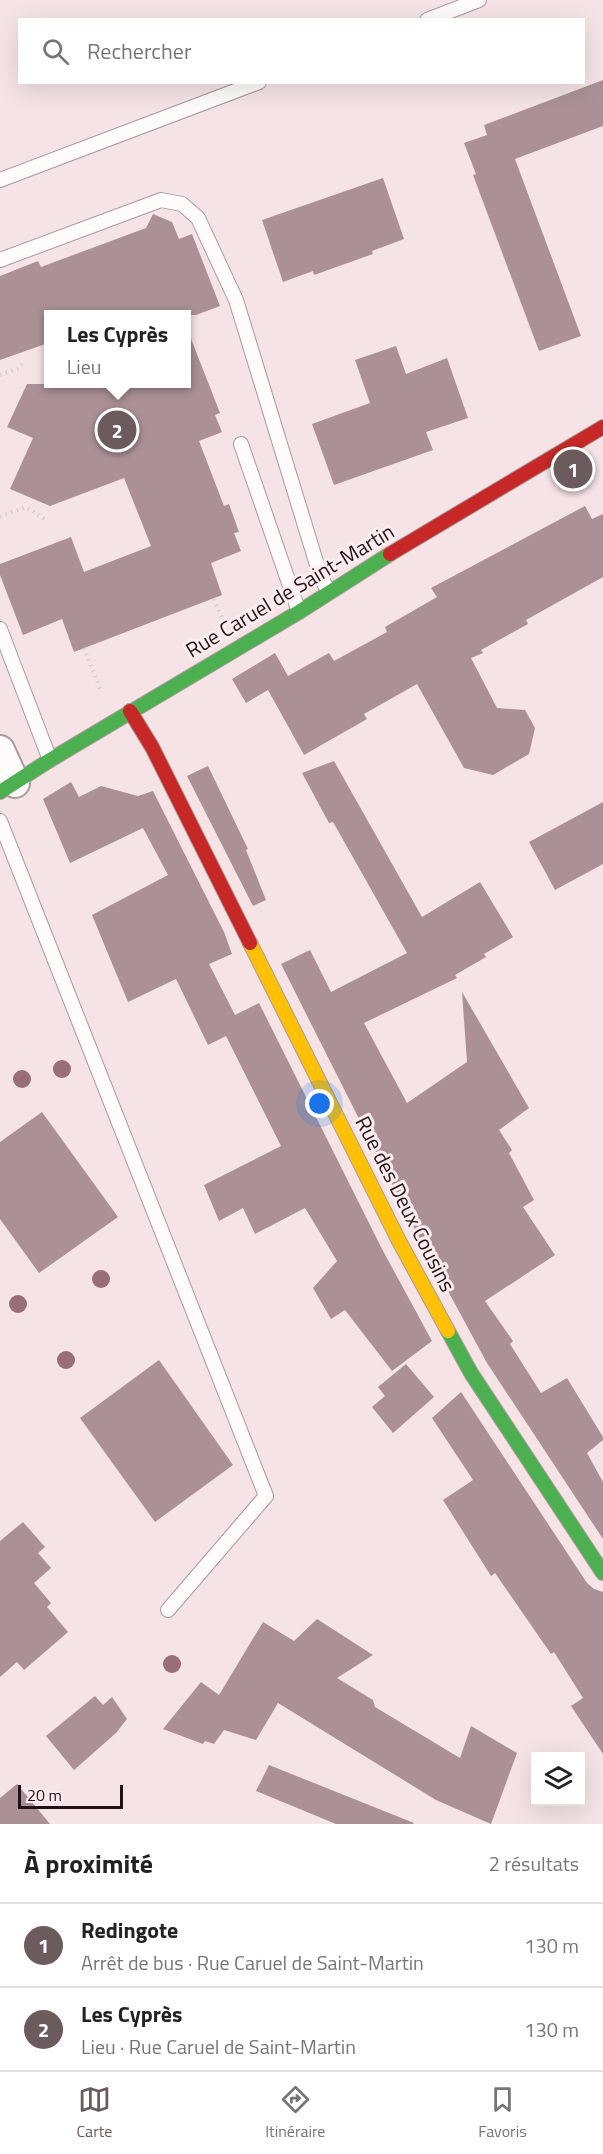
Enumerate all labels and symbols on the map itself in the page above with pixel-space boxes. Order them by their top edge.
pin: 2 [98,408,136,452]
pin: 1 [554,446,592,492]
street label: Rue Caruel de Saint-Martin [179,515,400,665]
your location [305,1089,334,1118]
street label: Rue des Deux Cousins [348,1110,464,1297]
scale bar [18,1782,123,1810]

